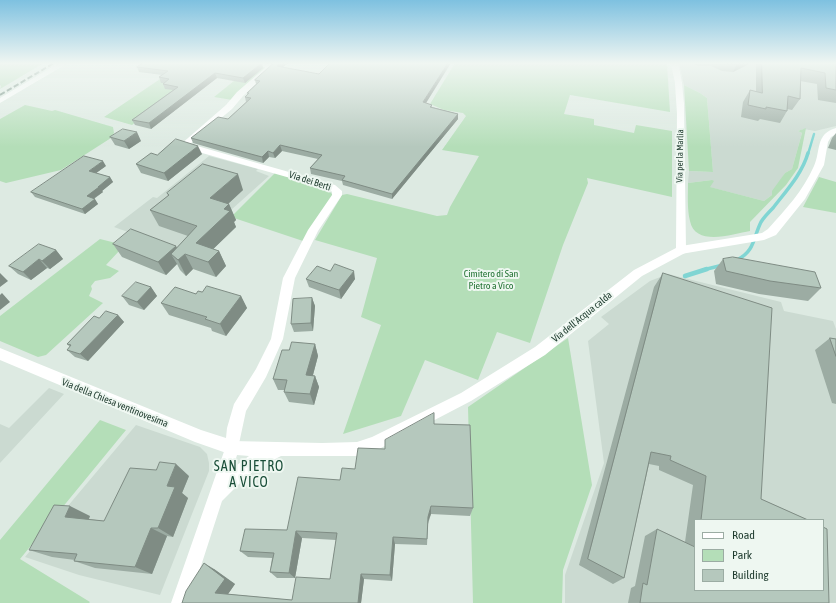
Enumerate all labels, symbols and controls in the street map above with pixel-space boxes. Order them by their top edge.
street label: Via per la Marlia [674,129,686,183]
street label: Via dei Berti [287,169,333,193]
park label: Cimitero di San Pietro a Vico [464,268,518,292]
street label: Via dell'Acqua calda [550,289,614,345]
street label: Via della Chiesa ventinovesima [60,376,170,430]
district label: SAN PIETRO A VICO [214,459,284,492]
legend [694,519,824,591]
text: Road [732,528,755,542]
text: Park [732,548,752,562]
text: Building [732,568,769,582]

